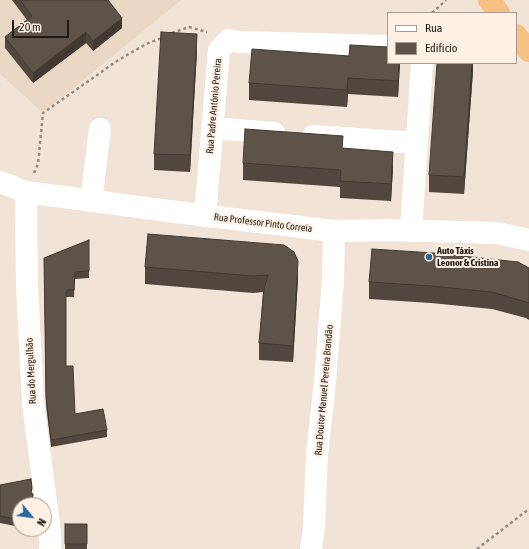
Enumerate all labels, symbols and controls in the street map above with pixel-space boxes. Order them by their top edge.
scale bar [14,12,71,38]
legend [387,12,517,64]
text: 20 m [19,20,41,34]
text: Rua [425,21,442,35]
text: Edifício [425,41,457,55]
street label: Rua Padre António Pereira [204,58,224,154]
street label: Rua Professor Pinto Correia [213,211,313,235]
place label: Auto Táxis Leonor & Cristina [437,245,498,268]
marker: Auto Táxis Leonor & Cristina [424,252,434,262]
street label: Rua Doutor Manuel Pereira Brandão [312,324,336,456]
street label: Rua do Mergulhão [23,337,39,405]
north arrow [12,497,52,537]
text: N [35,517,48,528]

